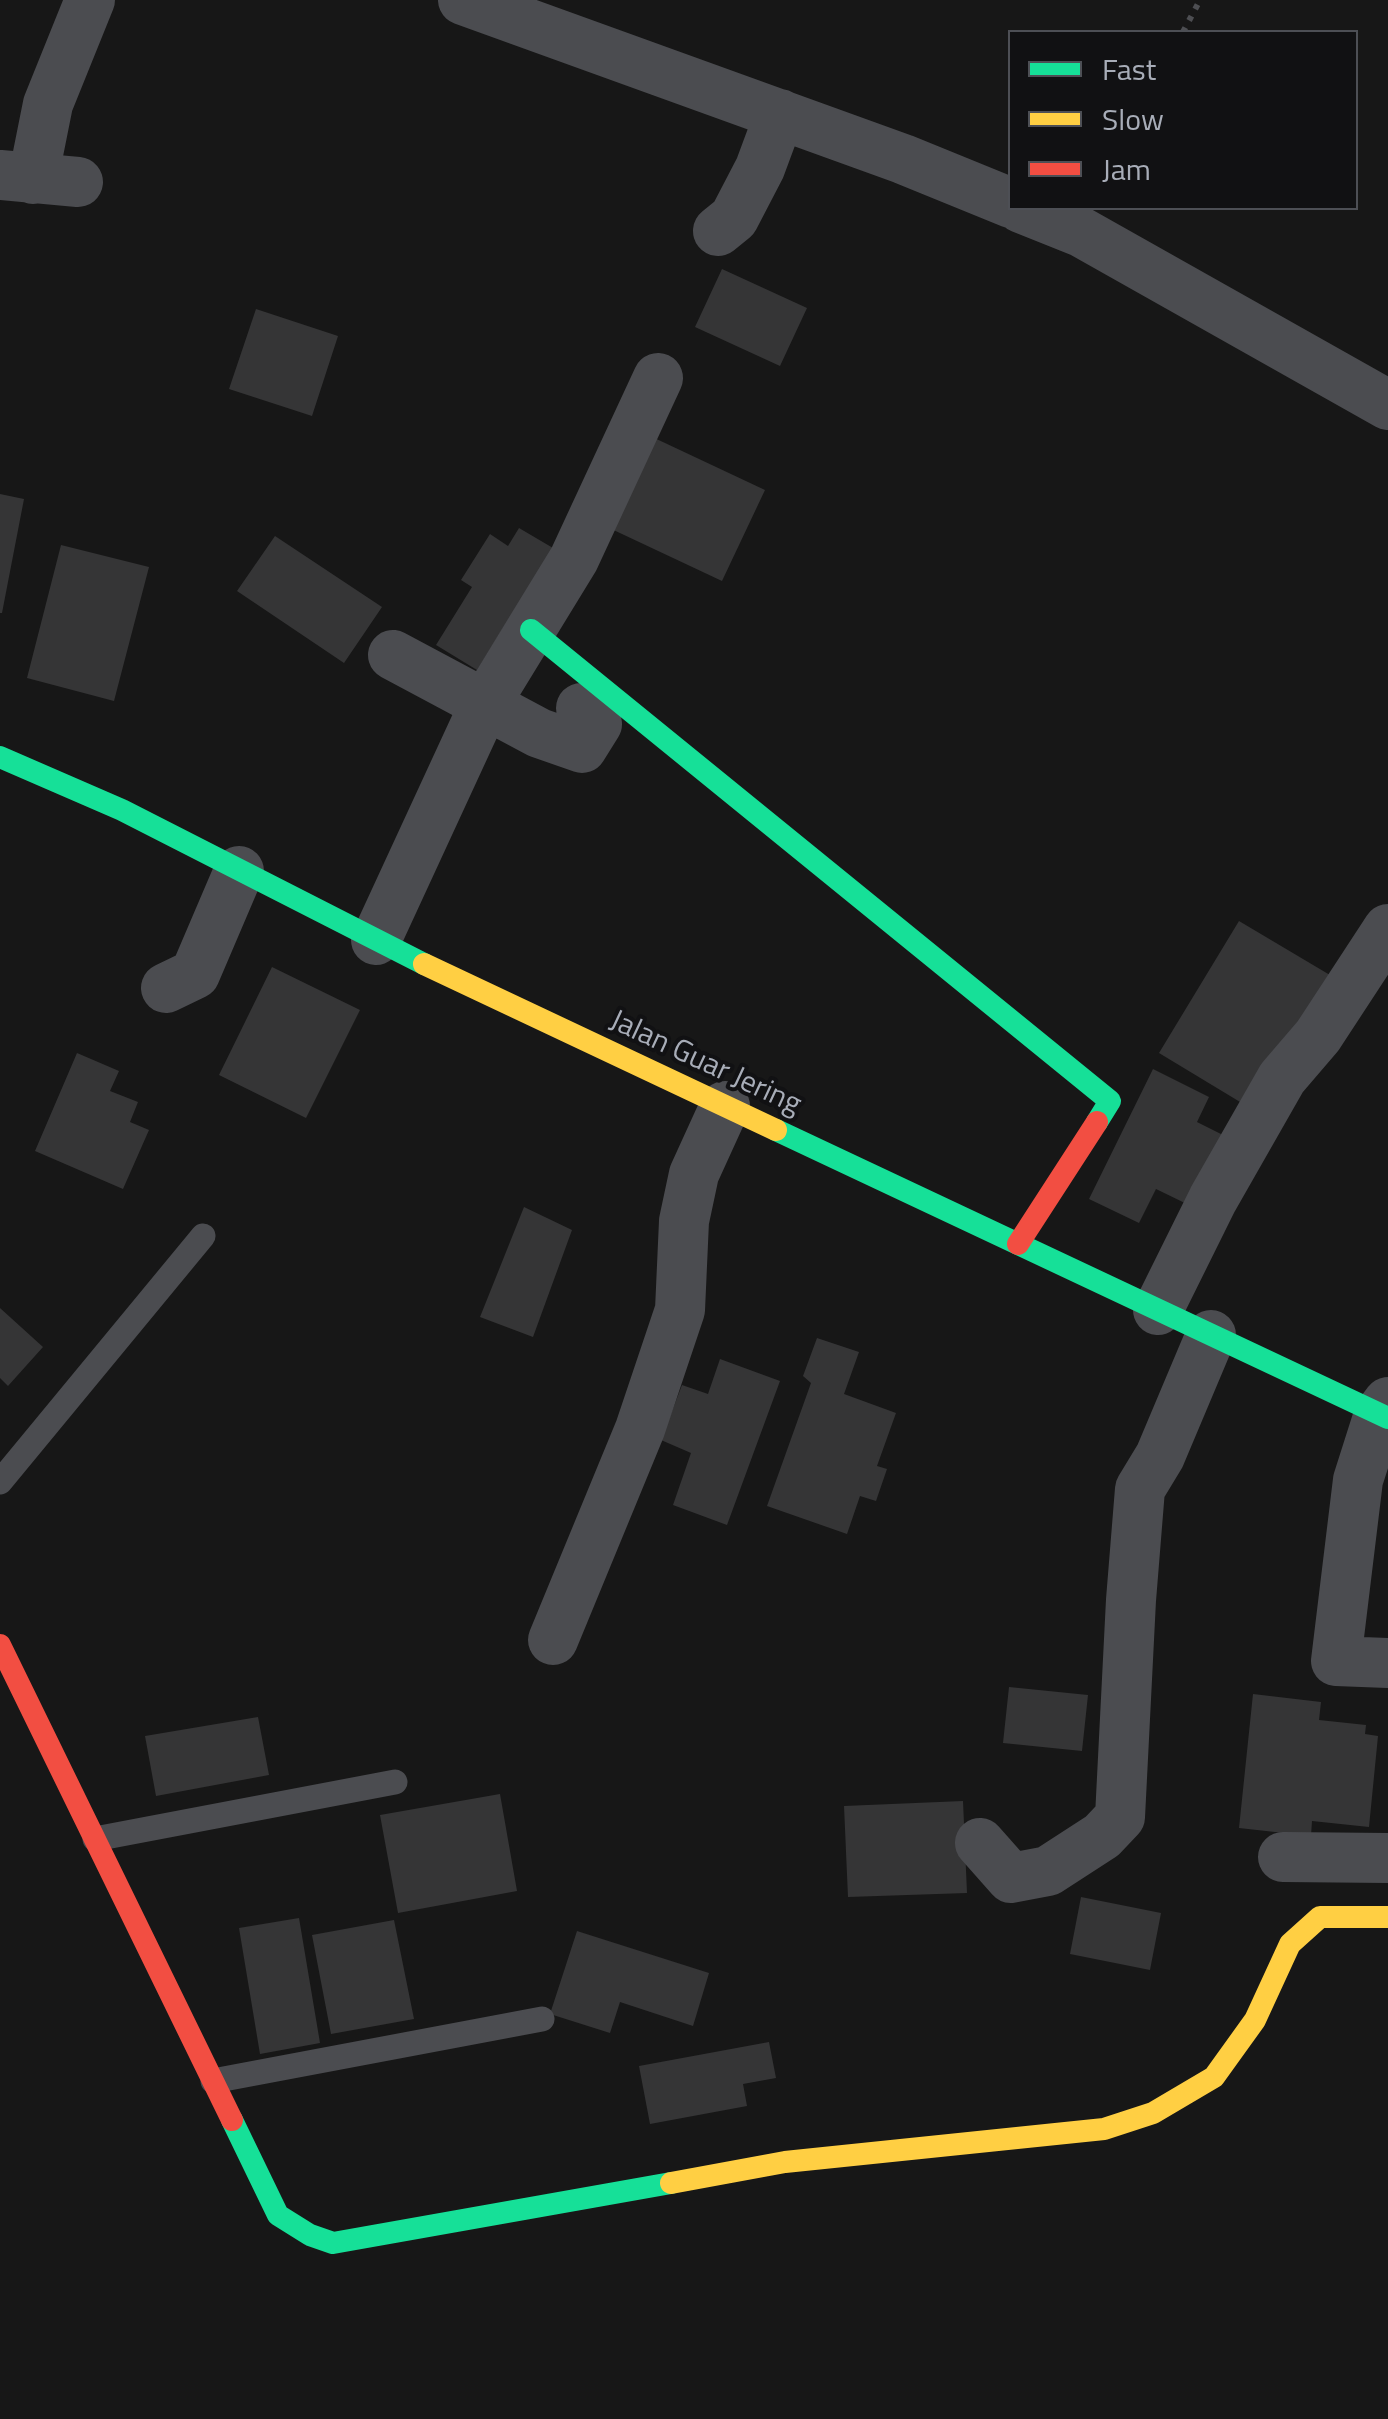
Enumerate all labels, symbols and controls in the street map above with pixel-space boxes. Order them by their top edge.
legend [1008,30,1358,210]
text: Fast [1102,46,1156,92]
text: Slow [1102,96,1164,142]
text: Jam [1102,146,1151,192]
street label: Jalan Guar Jering [604,1004,806,1124]

